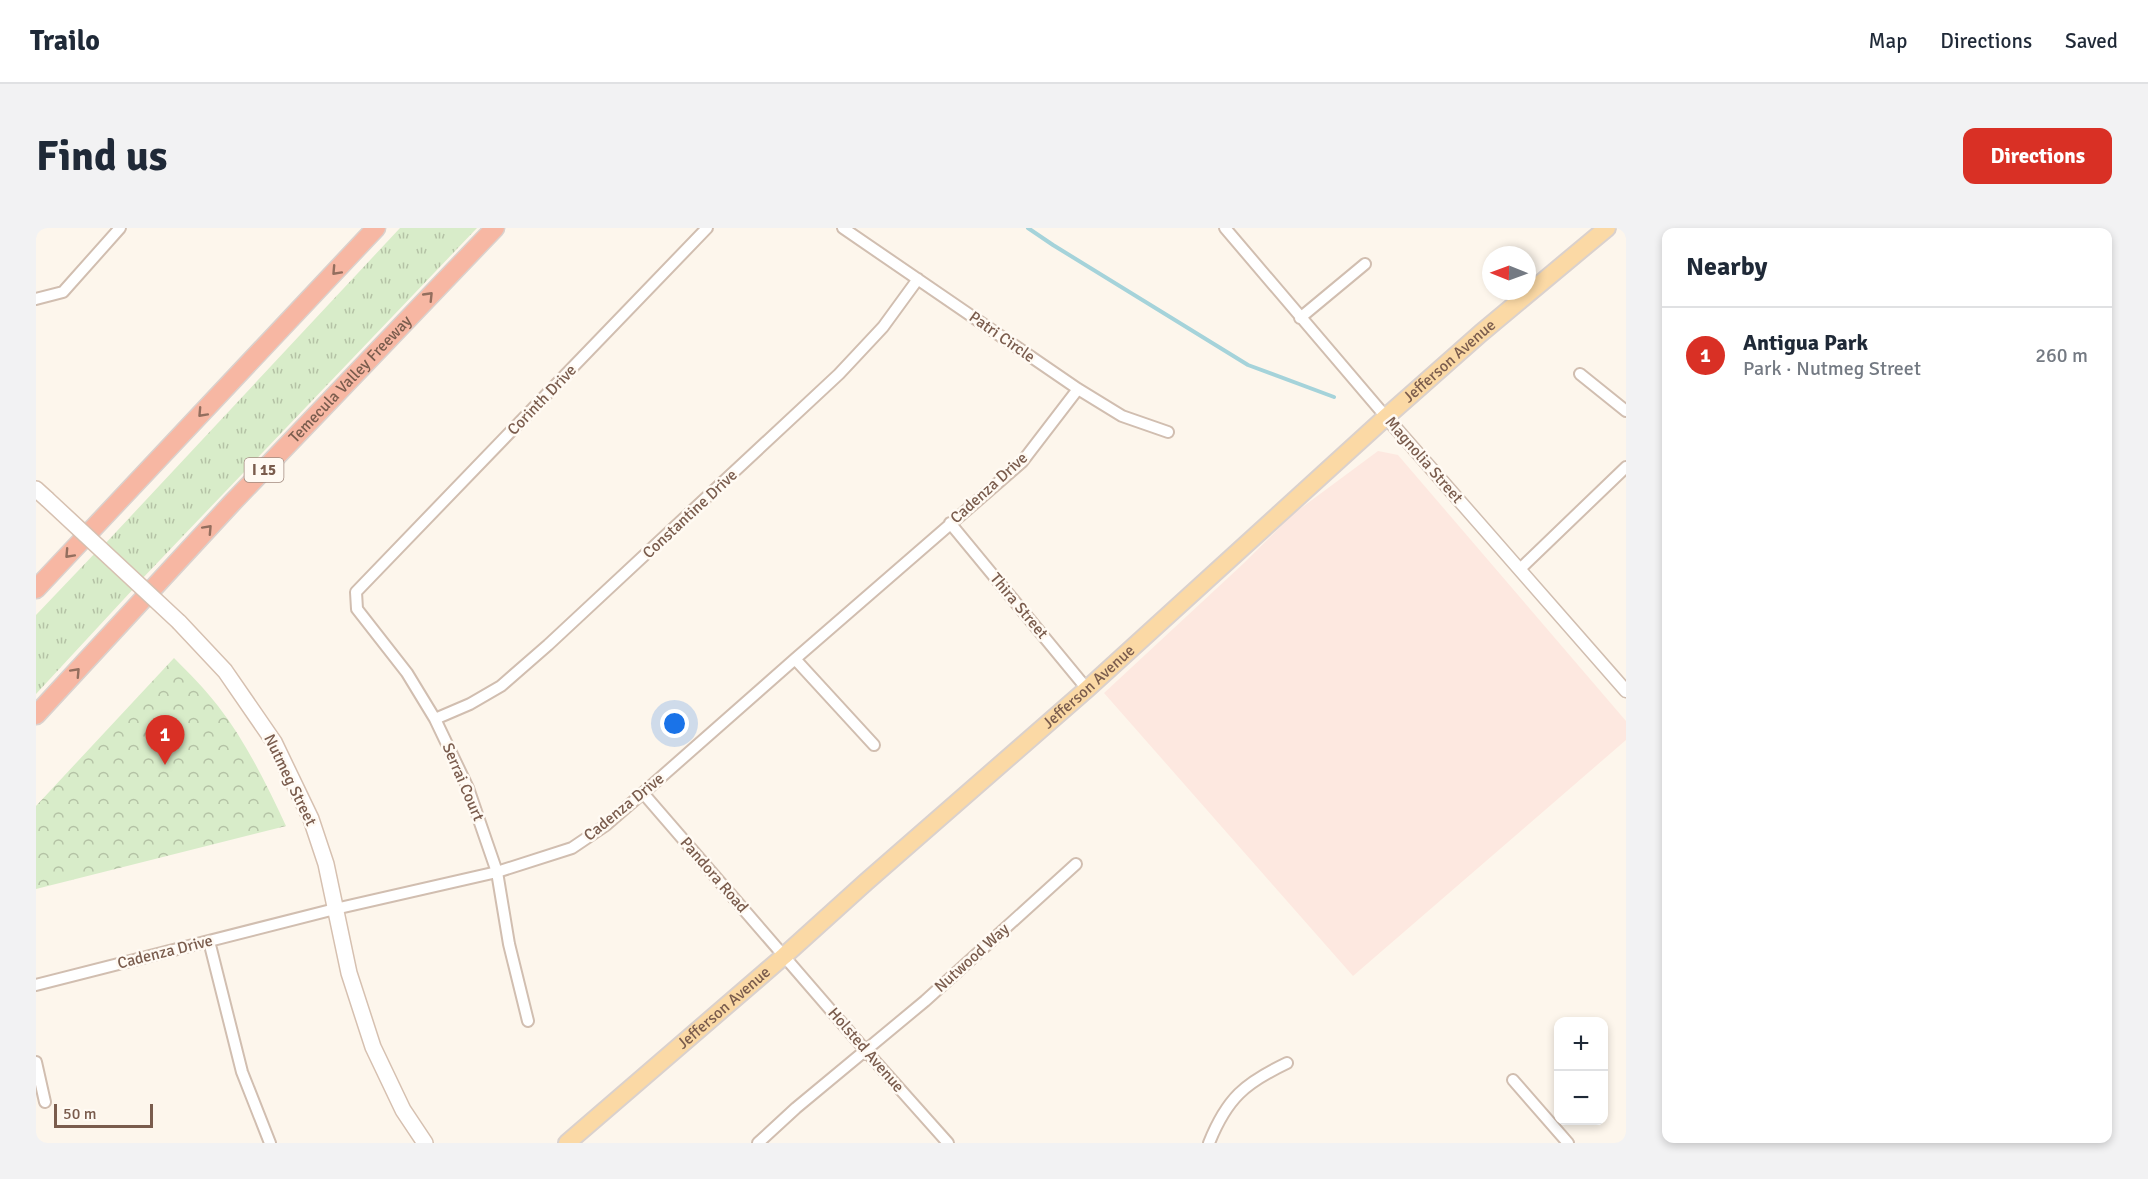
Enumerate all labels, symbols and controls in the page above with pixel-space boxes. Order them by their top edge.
text: Trailo [30,24,100,58]
text: Map [1869,28,1907,54]
text: Directions [1940,28,2032,54]
text: Saved [2065,28,2118,54]
button: Directions [1963,128,2112,184]
text: Find us [36,131,167,182]
north arrow [1482,246,1536,300]
text: Nearby [1686,251,1767,283]
one-way arrow [332,264,343,274]
one-way arrow [422,293,433,304]
street label: Patri Circle [965,307,1039,367]
street label: Temecula Valley Freeway [285,311,416,447]
street label: Jefferson Avenue [1399,315,1500,407]
text: Antigua Park [1743,329,1868,356]
text: 1 [1700,343,1711,368]
text: 260 m [2035,343,2088,368]
text: Park · Nutmeg Street [1743,356,1921,381]
street label: Corinth Drive [503,360,581,440]
one-way arrow [199,405,210,416]
street label: Magnolia Street [1381,412,1467,508]
street label: Cadenza Drive [946,448,1032,528]
road number: I 15 [244,458,284,482]
street label: Constantine Drive [639,465,741,563]
one-way arrow [201,525,212,535]
one-way arrow [65,548,76,558]
street label: Thira Street [986,569,1053,643]
street label: Jefferson Avenue [1038,640,1139,733]
one-way arrow [69,668,80,679]
your location [660,709,689,738]
pin: 1 [146,716,184,765]
street label: Nutmeg Street [259,731,321,830]
street label: Serrai Court [438,740,489,824]
street label: Cadenza Drive [580,769,668,845]
street label: Pandora Road [676,833,752,917]
street label: Nutwood Way [930,919,1014,997]
street label: Cadenza Drive [115,931,215,973]
street label: Jefferson Avenue [673,962,775,1054]
street label: Holsted Avenue [824,1003,908,1097]
map controls [1554,1017,1608,1125]
button: + [1554,1017,1608,1071]
button: − [1554,1071,1608,1125]
scale bar [54,1101,153,1128]
text: 50 m [63,1104,97,1124]

